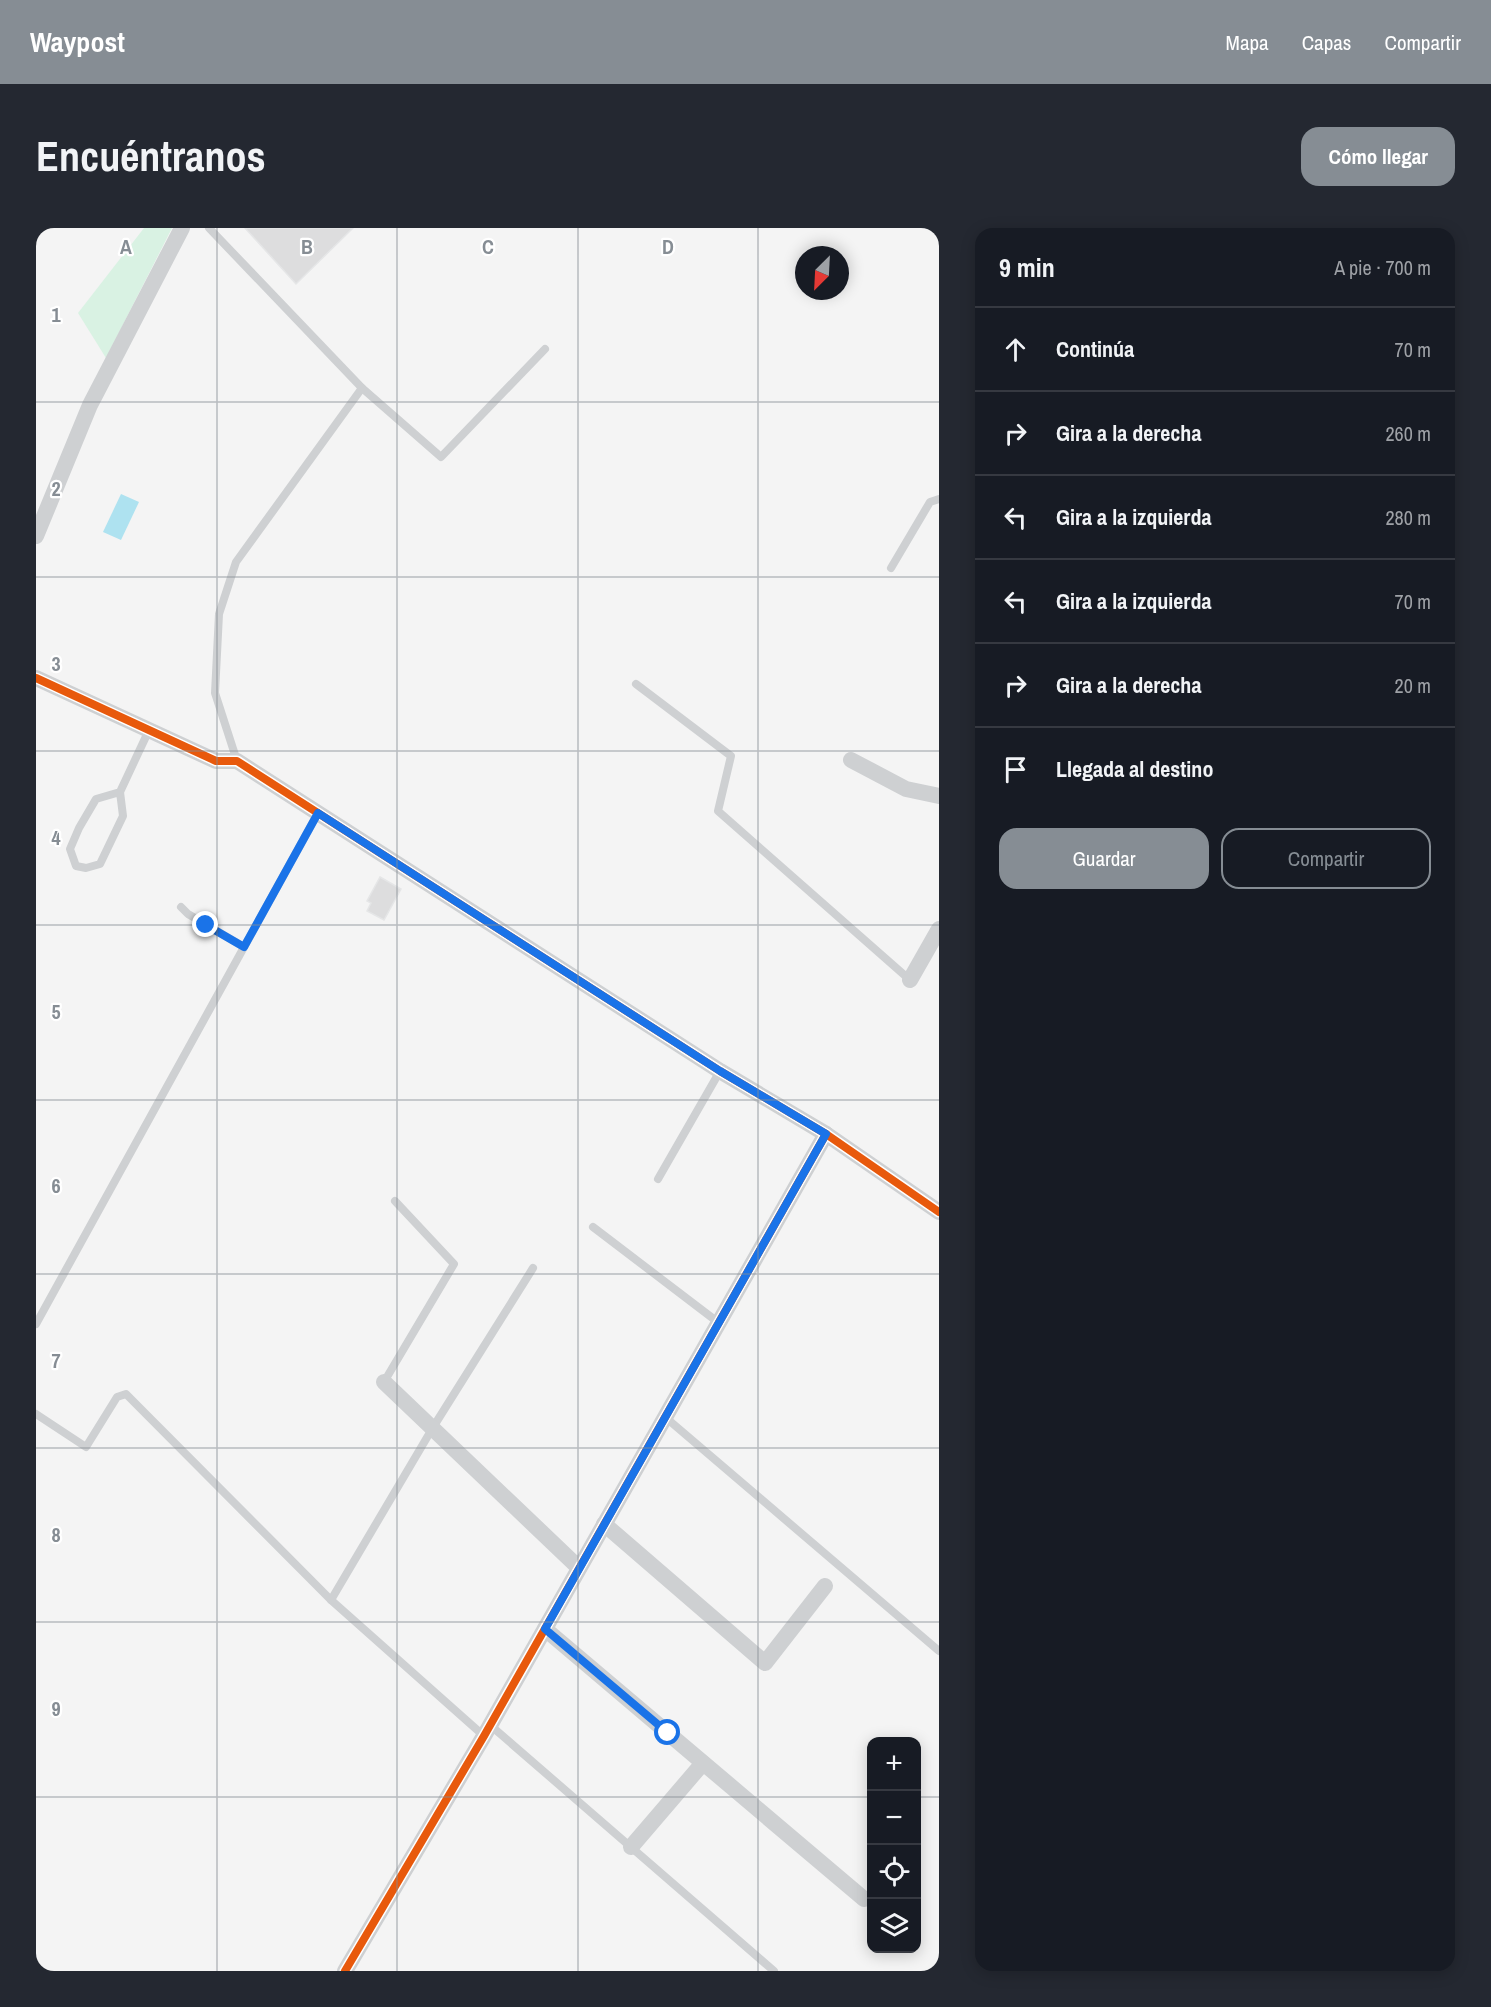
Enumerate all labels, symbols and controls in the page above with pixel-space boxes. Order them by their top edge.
text: Waypost [30,23,125,61]
text: Mapa [1226,28,1269,57]
text: Capas [1302,28,1351,57]
text: Compartir [1384,28,1461,57]
button: Cómo llegar [1301,127,1455,186]
text: Encuéntranos [36,128,266,184]
text: A [120,233,132,260]
text: B [301,233,313,260]
text: C [482,233,494,260]
text: D [662,233,674,260]
north arrow [795,246,849,300]
text: 9 min [999,250,1055,285]
text: A pie · 700 m [1334,254,1431,281]
text: 1 [51,301,61,328]
icon: ahead [999,333,1032,366]
text: Continúa [1056,334,1134,364]
text: 70 m [1395,336,1431,363]
icon: right [999,417,1032,450]
text: Gira a la derecha [1056,418,1201,448]
text: 260 m [1385,420,1431,447]
text: 2 [51,475,61,502]
icon: left [999,501,1032,534]
text: Gira a la izquierda [1056,502,1211,532]
text: 280 m [1385,504,1431,531]
icon: left [999,585,1032,618]
text: Gira a la izquierda [1056,586,1211,616]
text: 70 m [1395,588,1431,615]
text: 3 [51,650,61,677]
icon: right [999,669,1032,702]
text: Gira a la derecha [1056,670,1201,700]
text: 20 m [1395,672,1431,699]
icon: arrive [999,753,1032,786]
text: Llegada al destino [1056,754,1213,784]
text: 4 [51,824,61,851]
button: Guardar [999,828,1209,889]
button: Compartir [1221,828,1431,889]
route end [192,911,218,937]
text: 5 [51,998,61,1025]
text: 6 [51,1172,61,1199]
text: 7 [51,1347,61,1374]
text: 8 [51,1521,61,1548]
text: 9 [51,1695,61,1722]
route start [654,1719,680,1745]
map controls [867,1737,921,1953]
button: + [867,1737,921,1791]
button: − [867,1791,921,1845]
button: locate [867,1845,921,1899]
button: layers [867,1899,921,1953]

